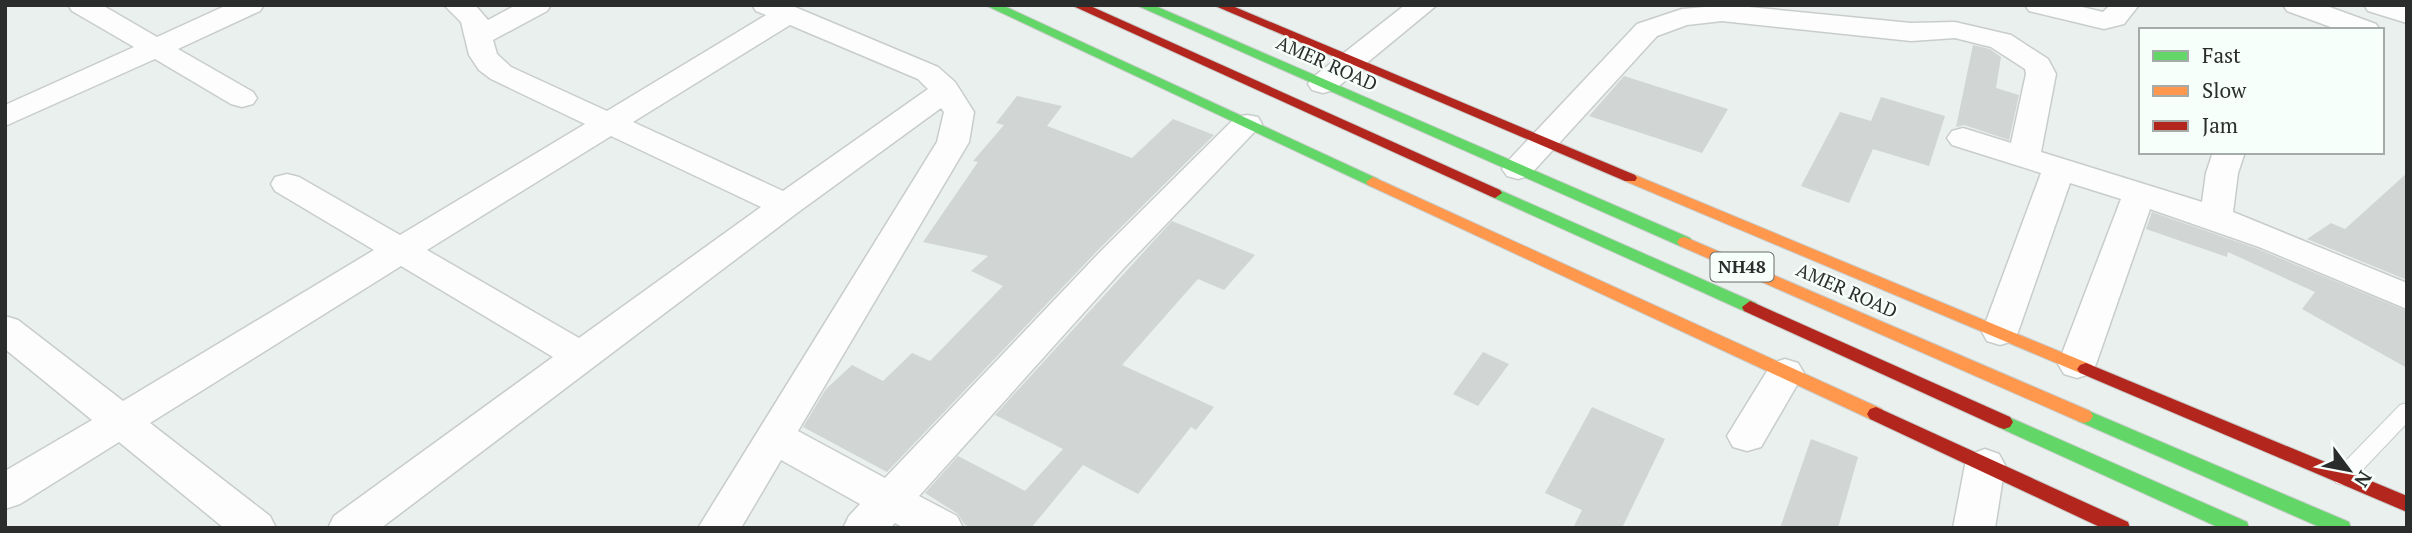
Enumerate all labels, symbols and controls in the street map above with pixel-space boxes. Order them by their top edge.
legend [2139,28,2384,154]
street label: AMER ROAD [1273,29,1382,96]
text: Fast [2202,41,2241,69]
text: Slow [2202,76,2247,104]
text: Jam [2202,111,2238,139]
road number: NH48 [1710,253,1774,282]
street label: AMER ROAD [1793,256,1902,323]
north arrow [2314,435,2384,505]
text: N [2349,467,2378,493]

